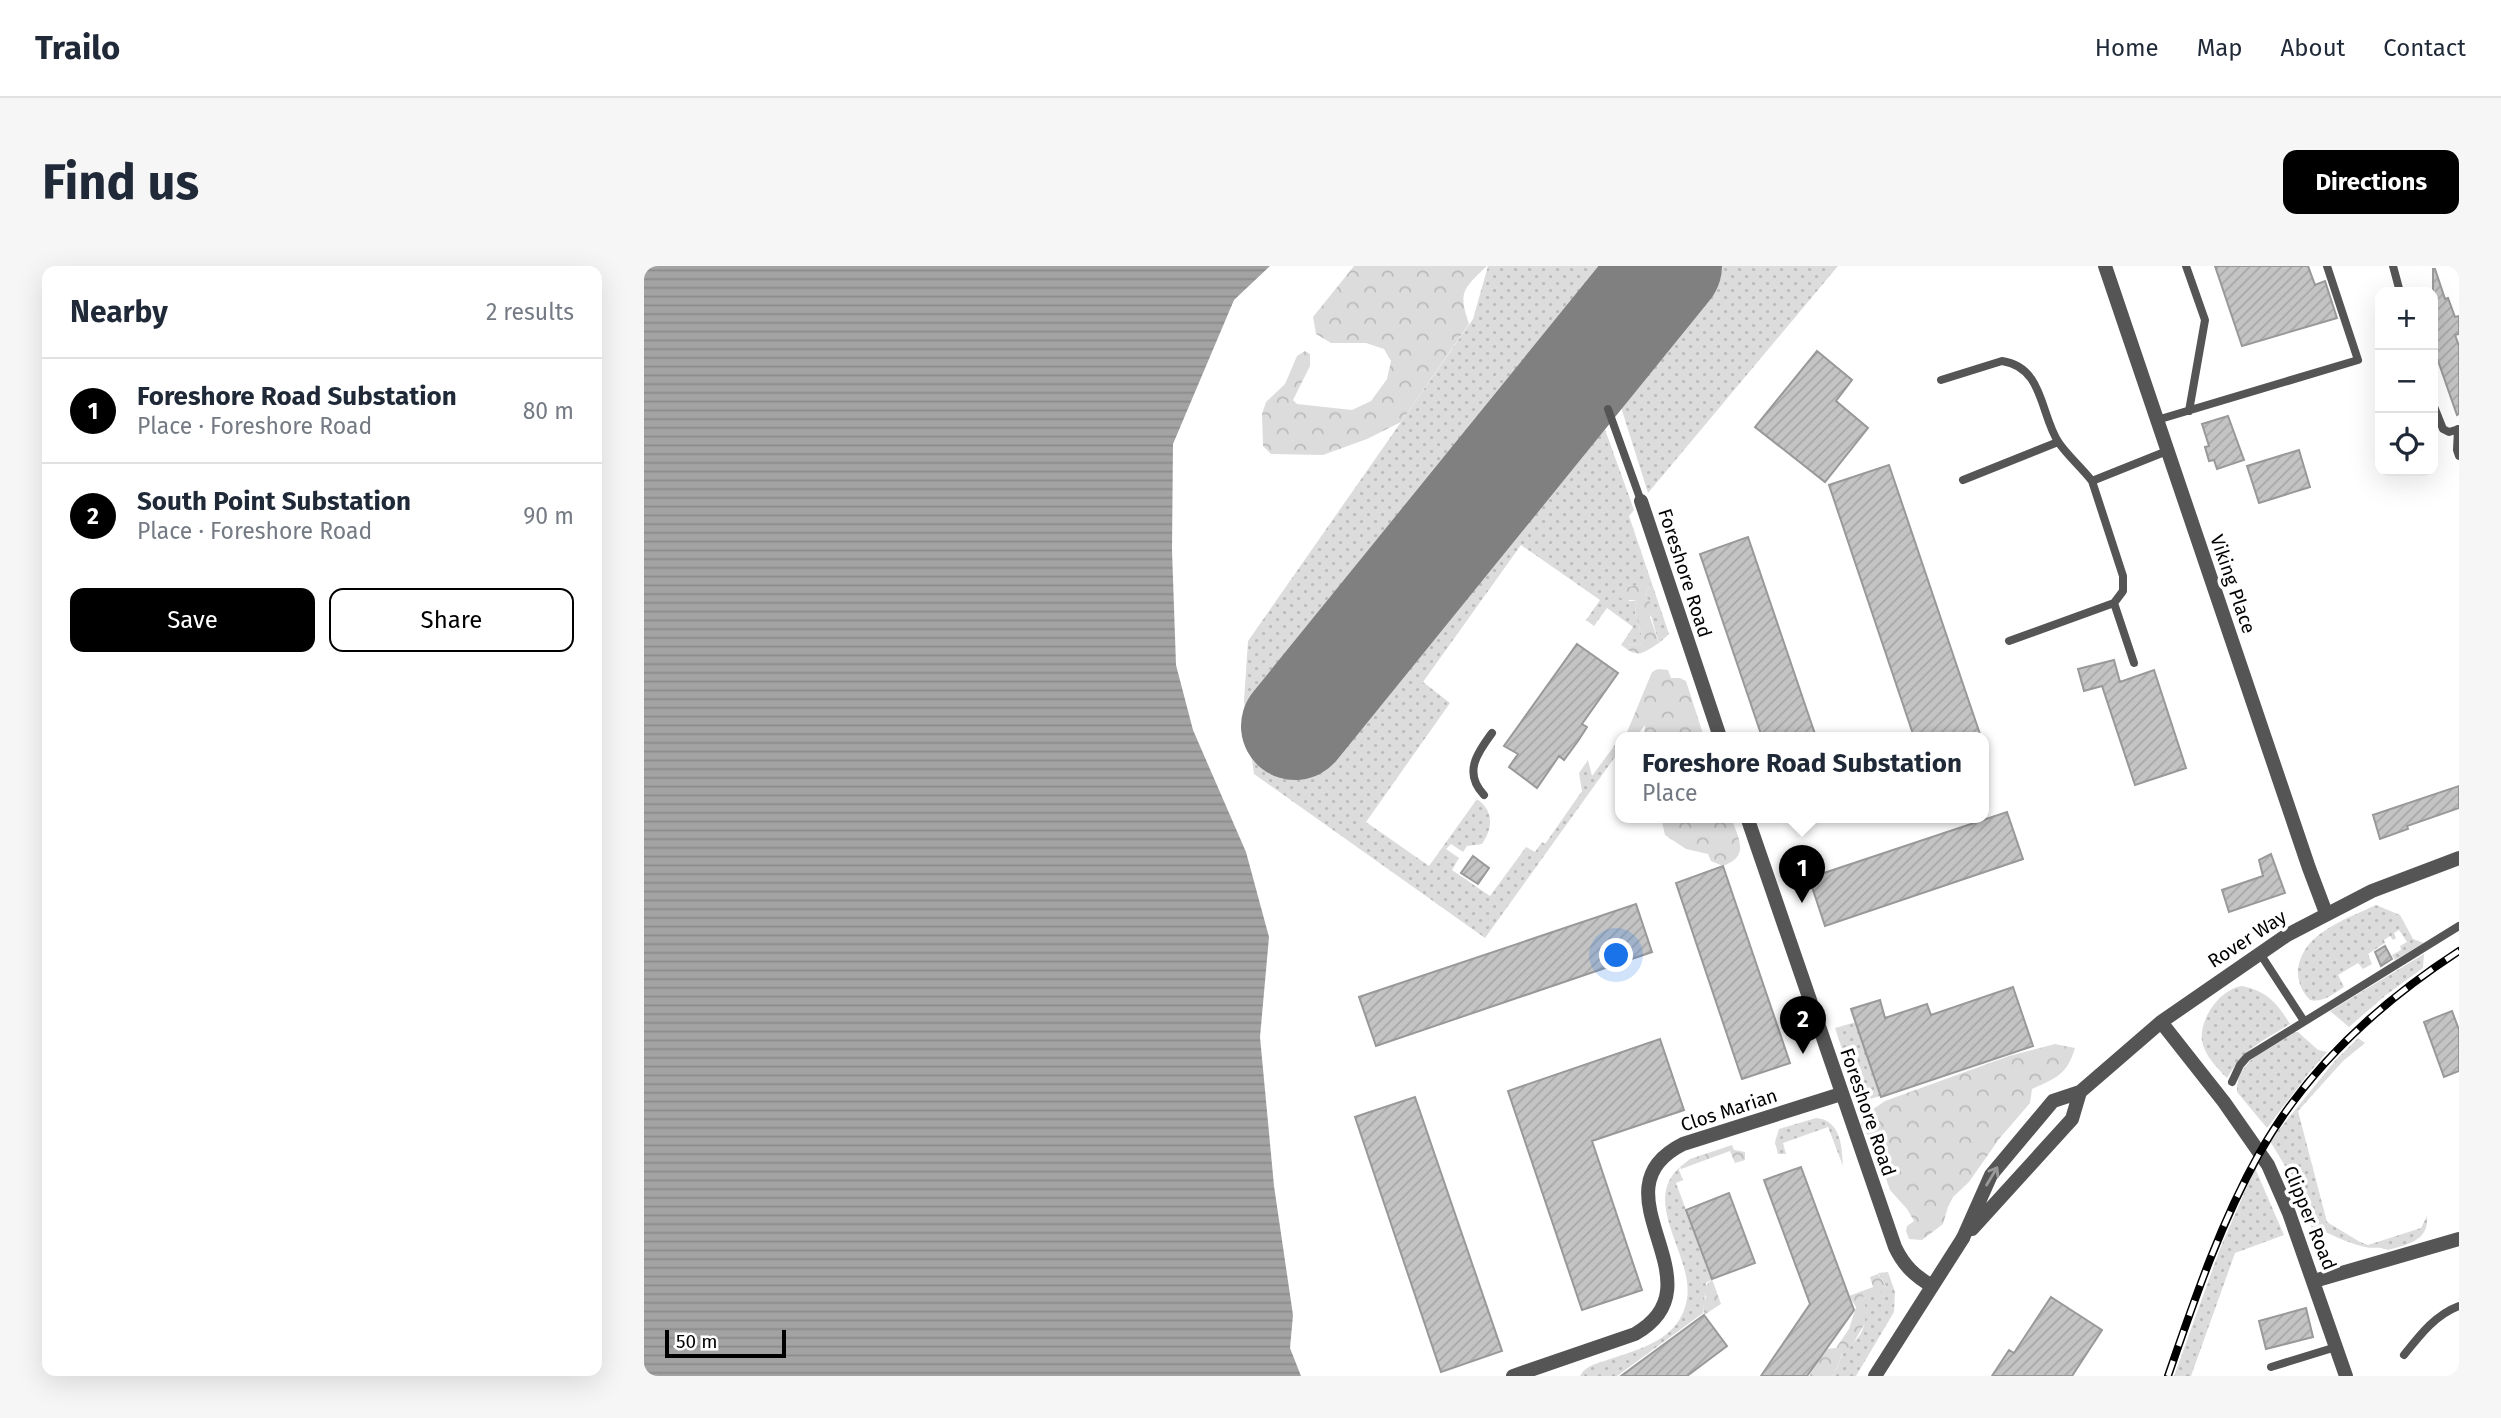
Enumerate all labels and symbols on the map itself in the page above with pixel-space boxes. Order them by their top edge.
street label: Foreshore Road [1653,506,1717,640]
street label: Viking Place [2205,532,2261,636]
pin: 1 [1779,845,1825,903]
street label: Rover Way [2204,905,2291,973]
your location [1599,938,1633,972]
pin: 2 [1780,996,1826,1054]
street label: Foreshore Road [1835,1045,1901,1179]
street label: Clos Marian [1678,1084,1780,1136]
street label: Clipper Road [2279,1162,2341,1274]
one-way arrow [1985,1166,1999,1186]
scale bar [665,1327,786,1359]

